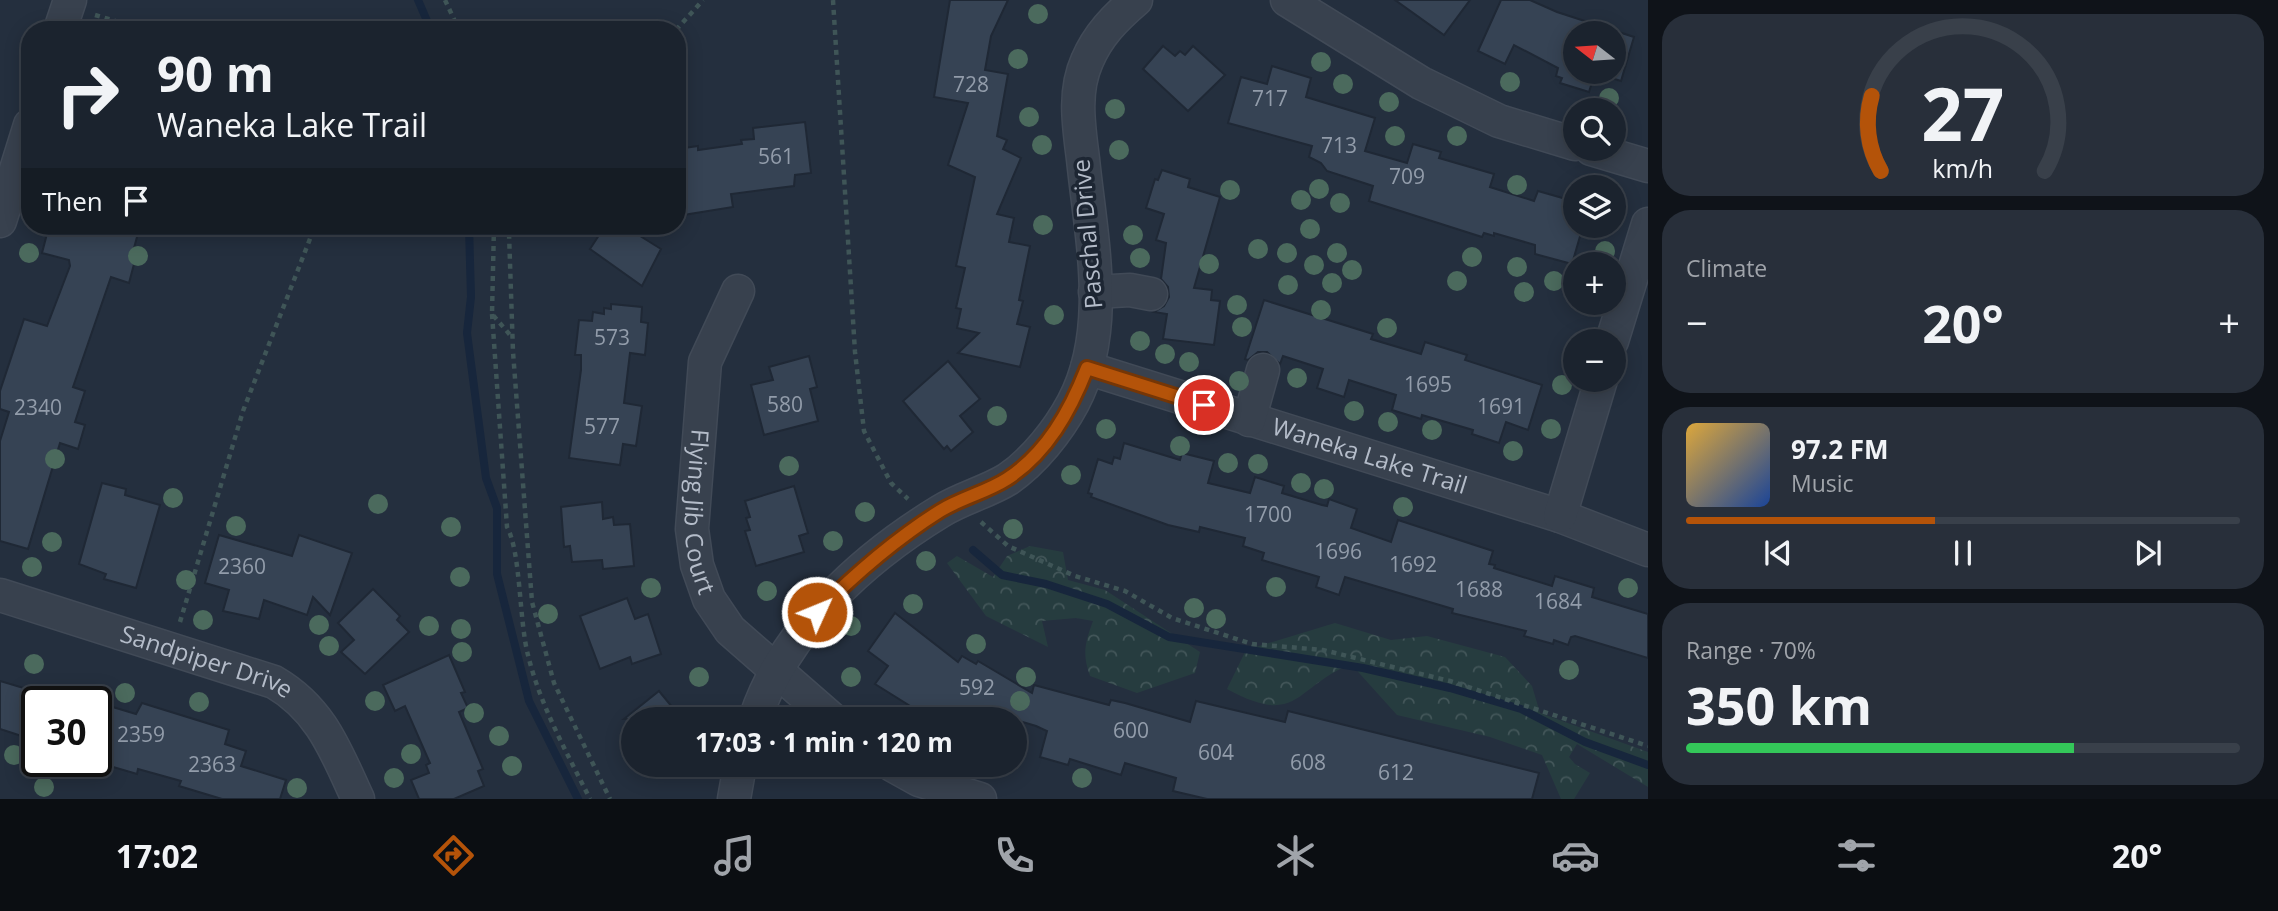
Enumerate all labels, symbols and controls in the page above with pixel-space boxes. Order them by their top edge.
north arrow [1563,21,1626,84]
map controls [1563,21,1626,392]
text: 90 m [157,40,274,106]
icon: right [42,49,133,140]
text: 27 [1921,64,2005,163]
house number: 728 [953,70,989,98]
house number: 717 [1252,84,1288,112]
button: search [1563,98,1626,161]
text: Waneka Lake Trail [157,103,427,146]
house number: 713 [1321,131,1357,159]
house number: 561 [758,142,794,170]
text: km/h [1933,151,1993,185]
street label: Paschal Drive [1064,158,1109,310]
house number: 709 [1389,162,1425,190]
button: layers [1563,175,1626,238]
icon: arrive [117,182,155,220]
text: Then [42,183,103,219]
button: + [1563,252,1626,315]
text: Climate [1686,252,1767,284]
text: 20° [1922,287,2004,358]
text: − [1686,296,1708,348]
text: + [2218,296,2240,348]
house number: 573 [594,323,630,351]
button: − [1563,329,1626,392]
house number: 1695 [1404,370,1452,398]
pin [1174,375,1234,435]
icon: arrive [1185,386,1223,424]
house number: 580 [767,390,803,418]
house number: 1691 [1477,392,1525,420]
house number: 2340 [14,393,62,421]
street label: Waneka Lake Trail [1268,409,1472,501]
house number: 577 [584,412,620,440]
street label: Flying Jib Court [677,428,724,598]
text: 97.2 FM [1791,431,1889,467]
text: Music [1791,467,1854,499]
house number: 1700 [1244,500,1292,528]
icon: previous [1759,534,1797,572]
icon: pause [1944,534,1982,572]
icon: next [2129,534,2167,572]
house number: 1696 [1314,537,1362,565]
house number: 1692 [1389,550,1437,578]
house number: 2360 [218,552,266,580]
position arrow [780,575,854,649]
house number: 1688 [1455,575,1503,603]
house number: 1684 [1534,587,1582,615]
street label: Sandpiper Drive [117,616,301,705]
text: Range · 70% [1686,634,1816,666]
text: 350 km [1686,669,1872,740]
house number: 592 [959,673,995,701]
speed limit sign: 30 [21,686,112,777]
house number: 600 [1113,716,1149,744]
house number: 2359 [117,720,165,748]
text: 17:03 · 1 min · 120 m [695,724,953,760]
house number: 604 [1198,738,1234,766]
house number: 608 [1290,748,1326,776]
house number: 2363 [188,750,236,778]
house number: 612 [1378,758,1414,786]
icon: directions [429,831,478,880]
icon: music [710,831,759,880]
icon: phone [990,831,1039,880]
icon: climate [1271,831,1320,880]
icon: car [1551,831,1600,880]
icon: filters [1832,831,1881,880]
text: 17:02 [116,834,198,877]
text: 20° [2112,834,2162,877]

